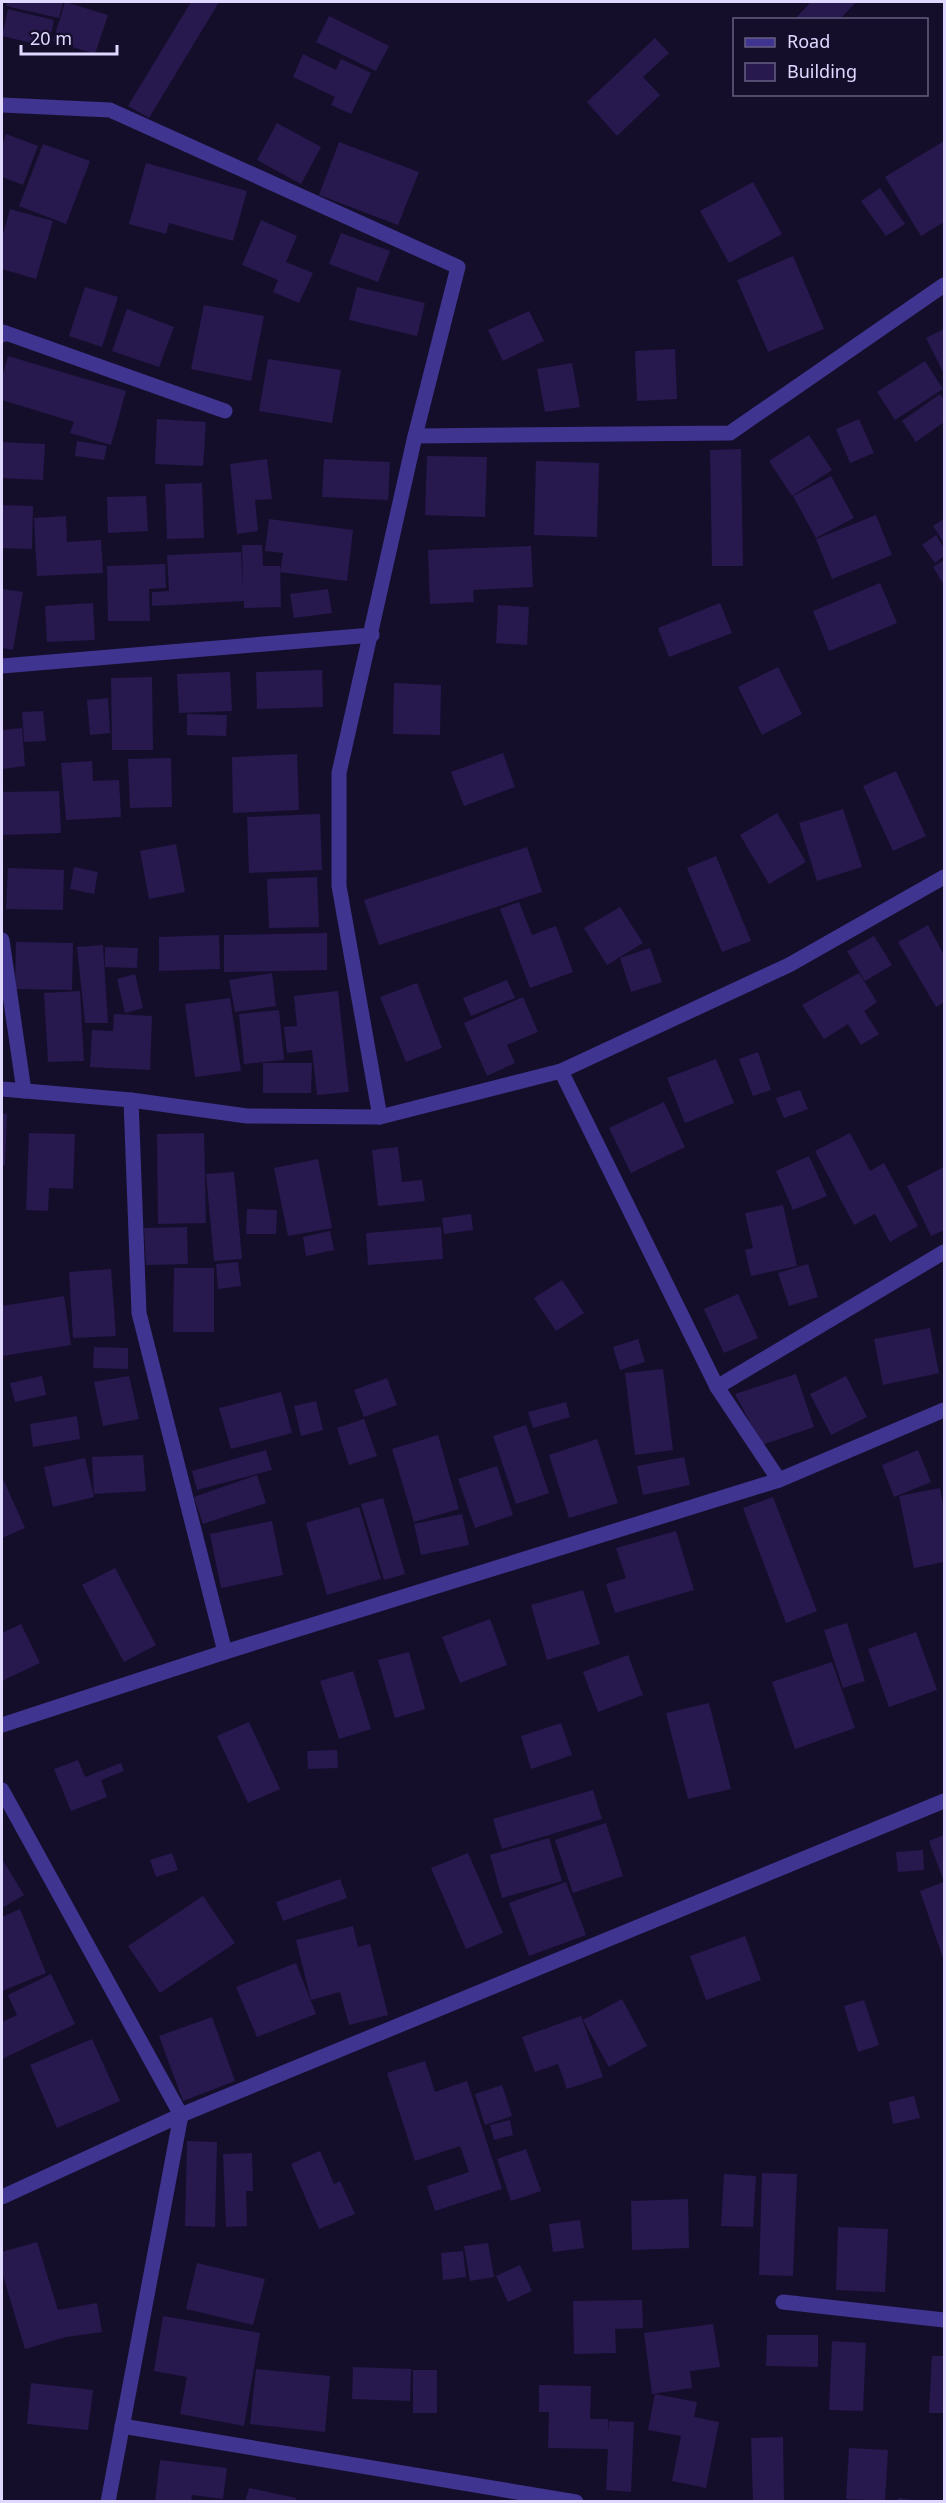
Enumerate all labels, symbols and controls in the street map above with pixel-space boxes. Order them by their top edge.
scale bar [21,18,117,56]
legend [733,18,928,96]
text: 20 m [30,26,72,50]
text: Road [787,29,830,53]
text: Building [787,59,857,83]

